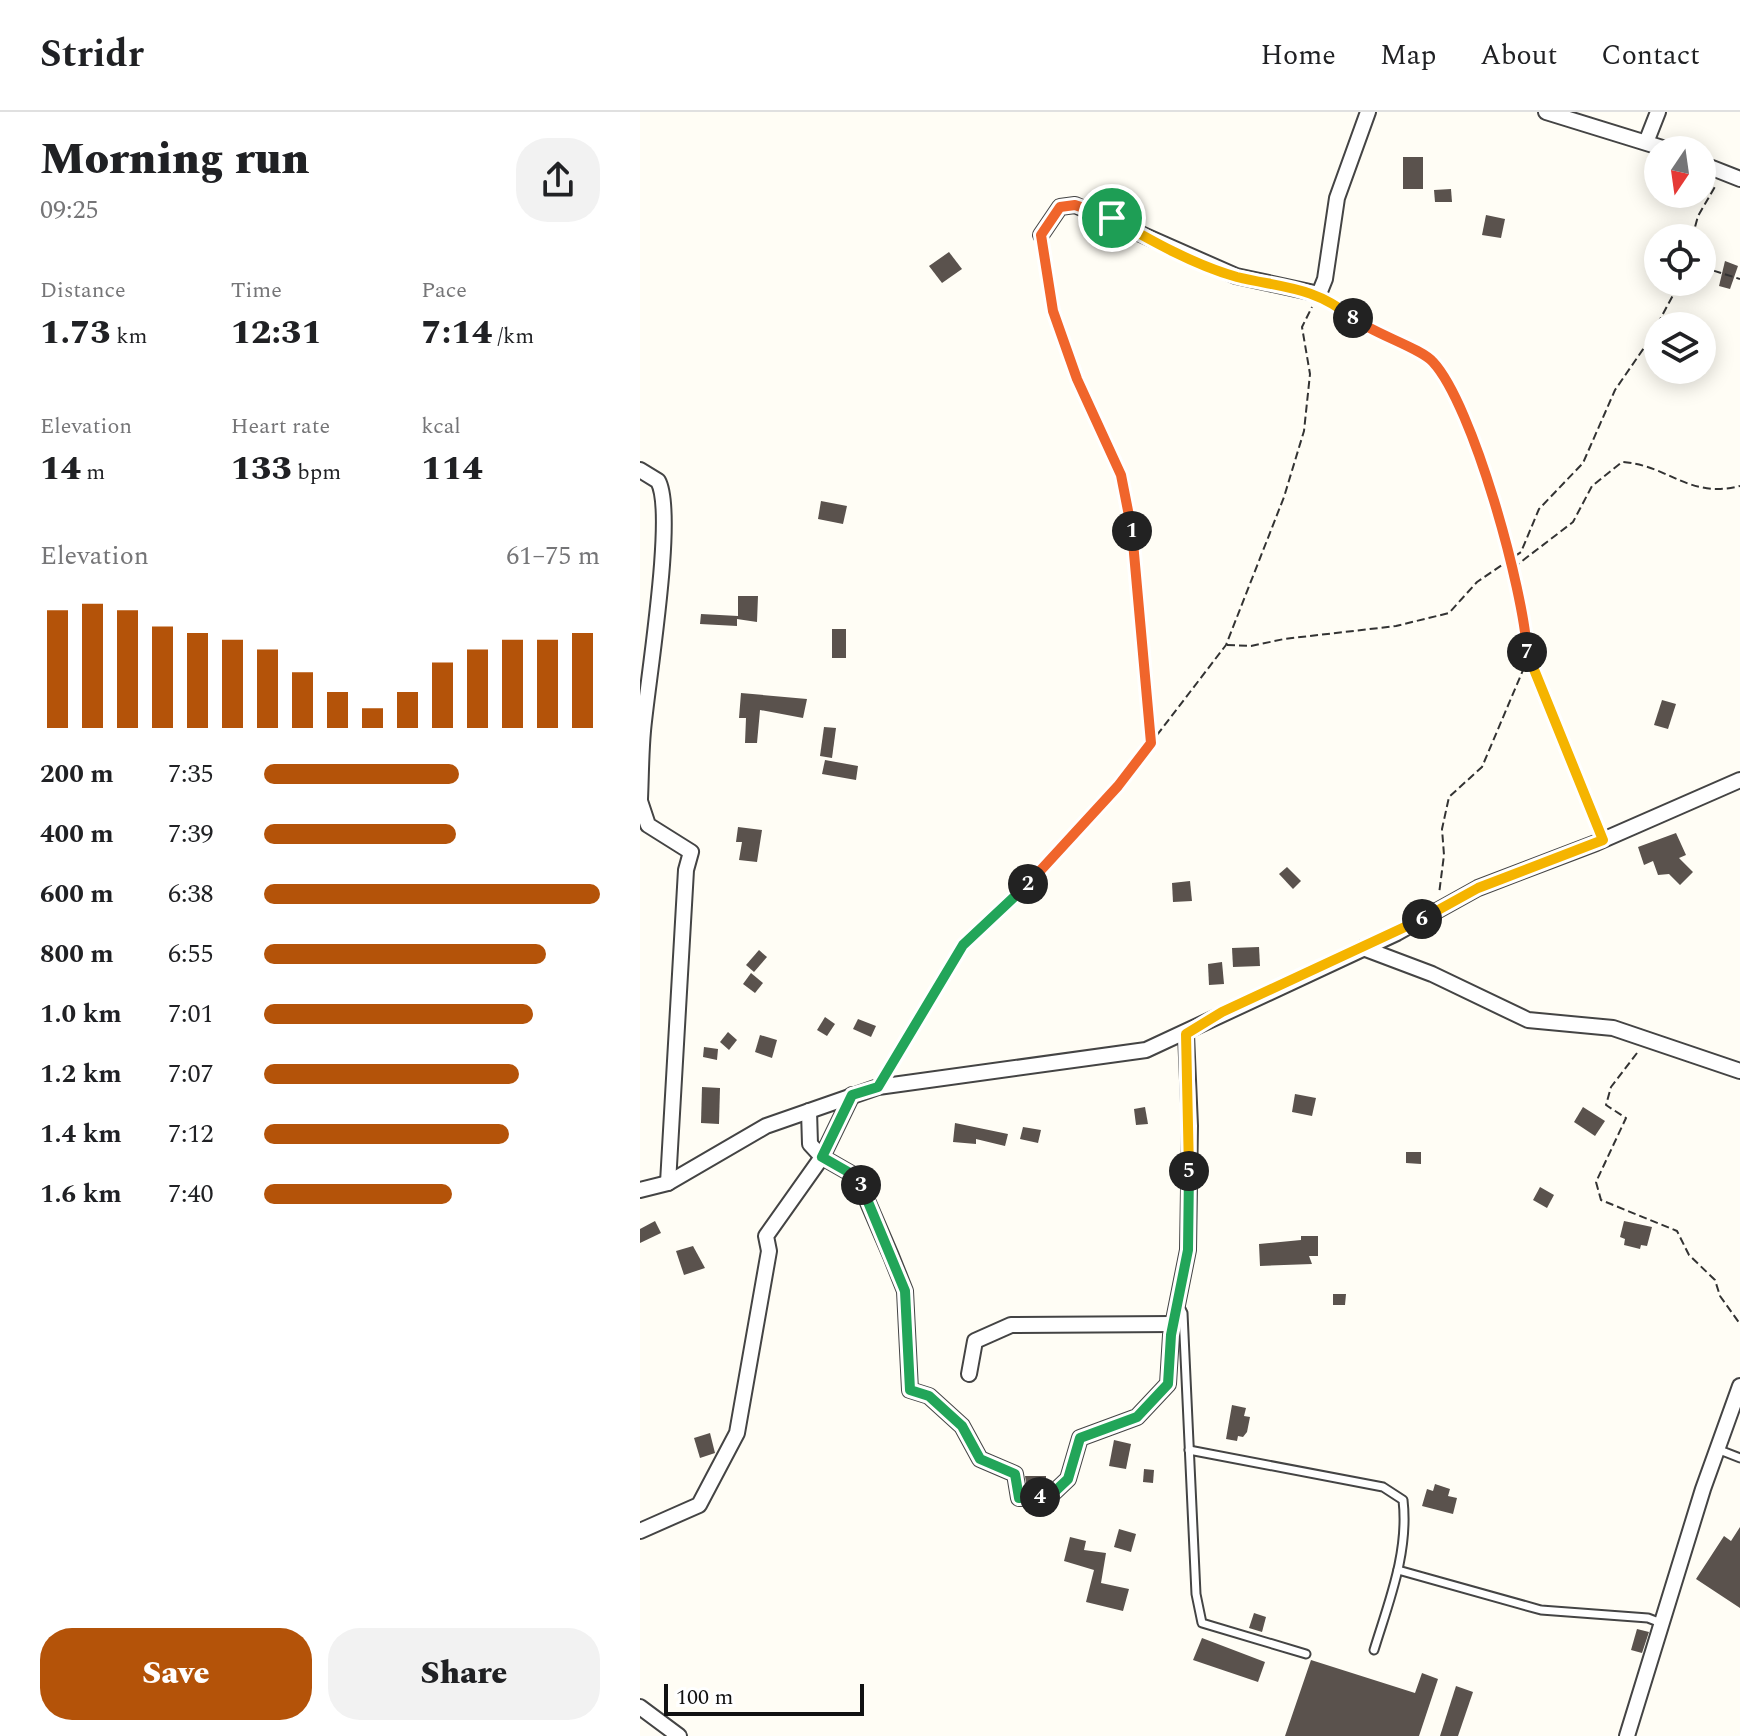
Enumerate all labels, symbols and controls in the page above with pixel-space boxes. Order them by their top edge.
text: Stridr [40,26,144,84]
text: Home [1260,34,1336,77]
text: Map [1380,34,1436,77]
text: About [1480,34,1557,77]
text: Contact [1601,34,1700,77]
text: Morning run [40,126,309,193]
north arrow [1644,136,1716,208]
map controls [1644,136,1716,384]
button: share [516,138,600,222]
pin [1078,184,1146,252]
text: 09:25 [40,190,99,230]
icon: arrive [1090,196,1134,240]
button: locate [1644,224,1716,296]
text: Distance [40,274,126,307]
text: Time [231,274,282,307]
text: Pace [421,274,467,307]
pin: 8 [1333,298,1373,338]
text: 8 [1347,301,1359,334]
text: 1.73 [40,307,111,359]
text: 12:31 [231,307,322,359]
text: 7:14 [421,307,492,359]
button: layers [1644,312,1716,384]
text: km [111,320,147,353]
text: /km [492,320,534,353]
text: Elevation [40,410,132,443]
text: Heart rate [231,410,330,443]
text: kcal [421,410,461,443]
text: 14 [40,443,81,495]
text: 133 [231,443,292,495]
text: 114 [421,443,483,495]
text: m [81,456,105,489]
text: bpm [292,456,341,489]
pin: 1 [1112,511,1152,551]
text: 1 [1126,514,1138,547]
text: Elevation [40,536,149,576]
text: 61–75 m [506,536,600,576]
pin: 7 [1507,632,1547,672]
text: 7 [1521,635,1533,668]
text: 200 m [40,754,114,794]
text: 7:35 [168,754,214,794]
text: 400 m [40,814,114,854]
text: 7:39 [168,814,214,854]
pin: 2 [1008,864,1048,904]
text: 2 [1022,867,1034,900]
text: 600 m [40,874,114,914]
text: 6:38 [168,874,214,914]
pin: 6 [1402,899,1442,939]
text: 6 [1416,902,1428,935]
text: 800 m [40,934,114,974]
text: 6:55 [168,934,214,974]
text: 1.0 km [40,994,122,1034]
text: 7:01 [168,994,214,1034]
text: 1.2 km [40,1054,122,1094]
text: 7:07 [168,1054,214,1094]
text: 1.4 km [40,1114,122,1154]
text: 7:12 [168,1114,214,1154]
pin: 5 [1169,1151,1209,1191]
text: 5 [1183,1154,1195,1187]
pin: 3 [841,1165,881,1205]
text: 3 [855,1168,867,1201]
text: 1.6 km [40,1174,122,1214]
text: 7:40 [168,1174,214,1214]
pin: 4 [1020,1477,1060,1517]
text: 4 [1034,1480,1046,1513]
button: Save [40,1628,312,1720]
button: Share [328,1628,600,1720]
scale bar [664,1680,864,1716]
text: 100 m [676,1681,733,1714]

